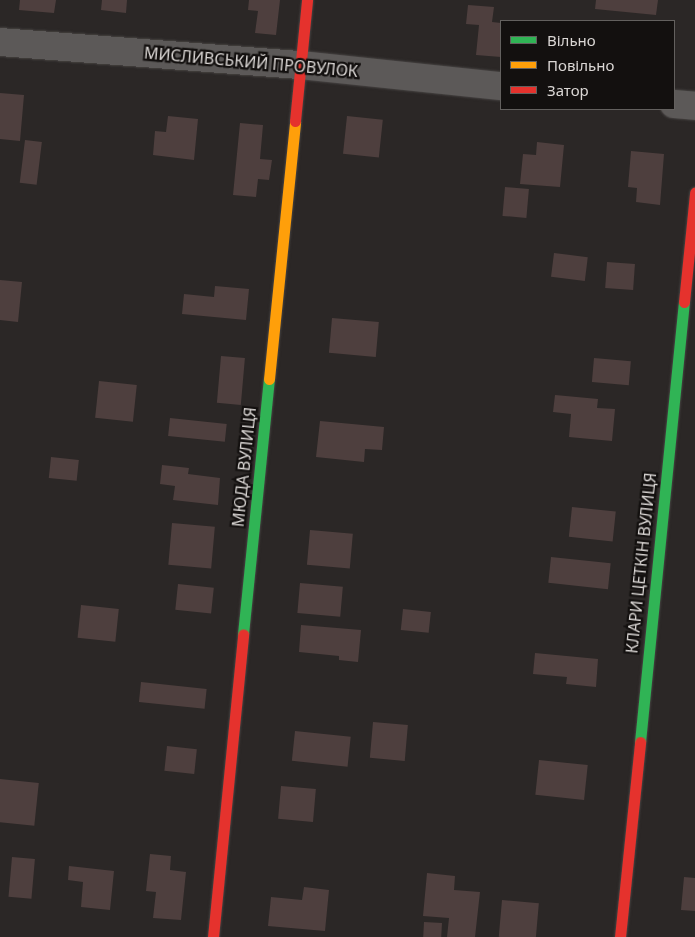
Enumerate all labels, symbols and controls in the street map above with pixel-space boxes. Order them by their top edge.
legend [500,20,675,110]
text: Вільно [547,30,596,50]
street label: МИСЛИВСЬКИЙ ПРОВУЛОК [143,43,359,81]
text: Повільно [547,55,614,75]
text: Затор [547,80,589,100]
street label: МЮДА ВУЛИЦЯ [228,406,260,528]
street label: КЛАРИ ЦЕТКІН ВУЛИЦЯ [622,472,660,654]

